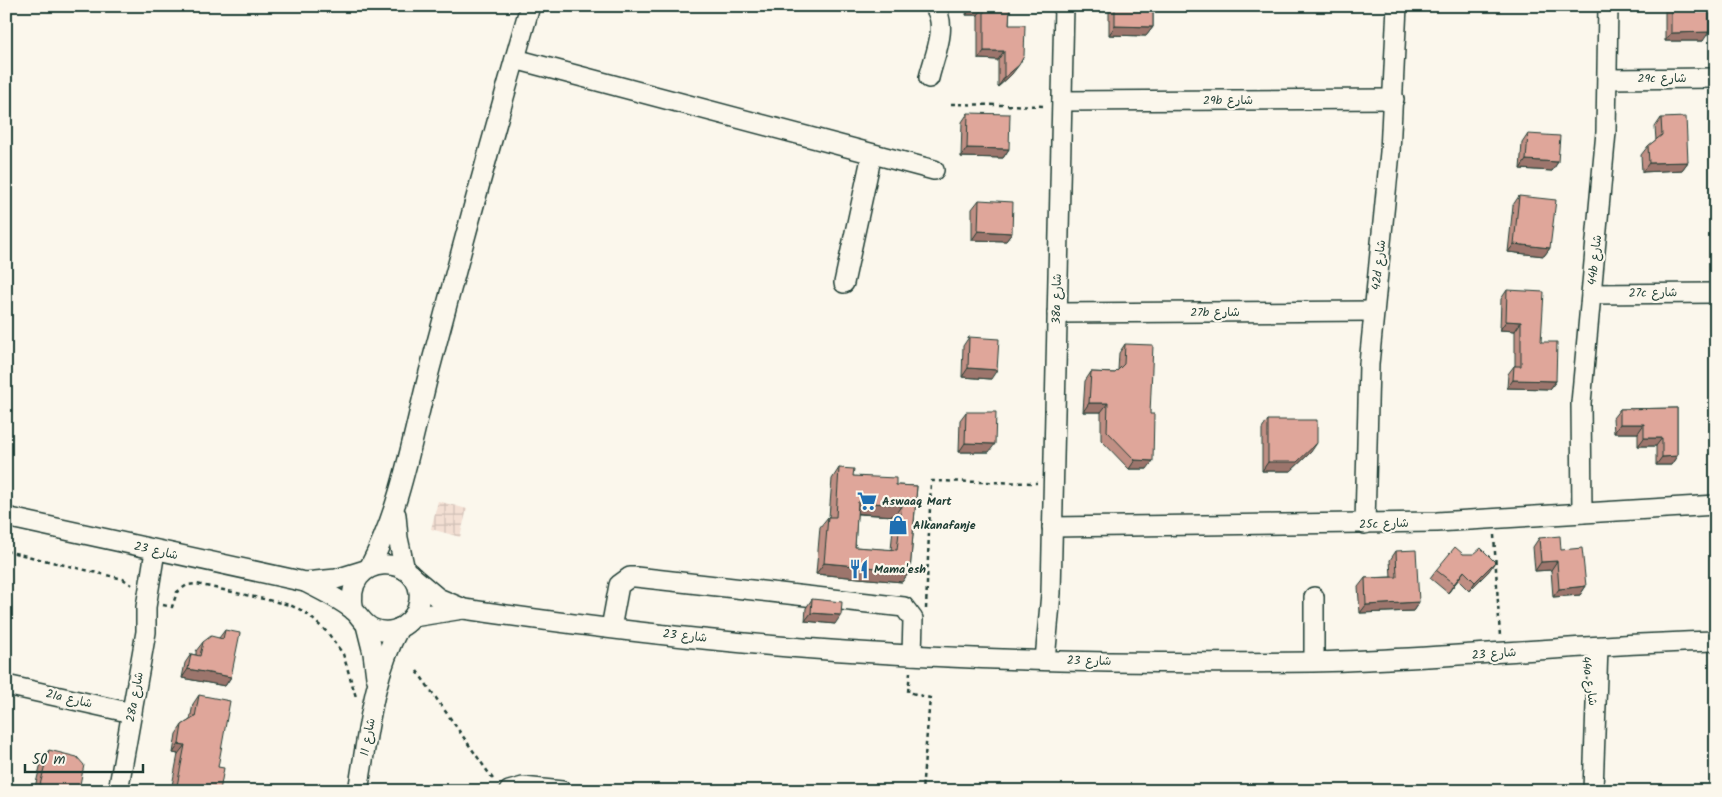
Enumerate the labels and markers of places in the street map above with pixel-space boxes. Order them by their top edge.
supermarket icon: Aswaaq Mart [856,490,878,512]
place label: Aswaaq Mart [882,492,952,511]
shop icon: Alkanafanje [887,514,909,536]
place label: Alkanafanje [913,516,976,535]
restaurant icon: Mama'esh [848,558,870,580]
place label: Mama'esh [874,560,926,579]

